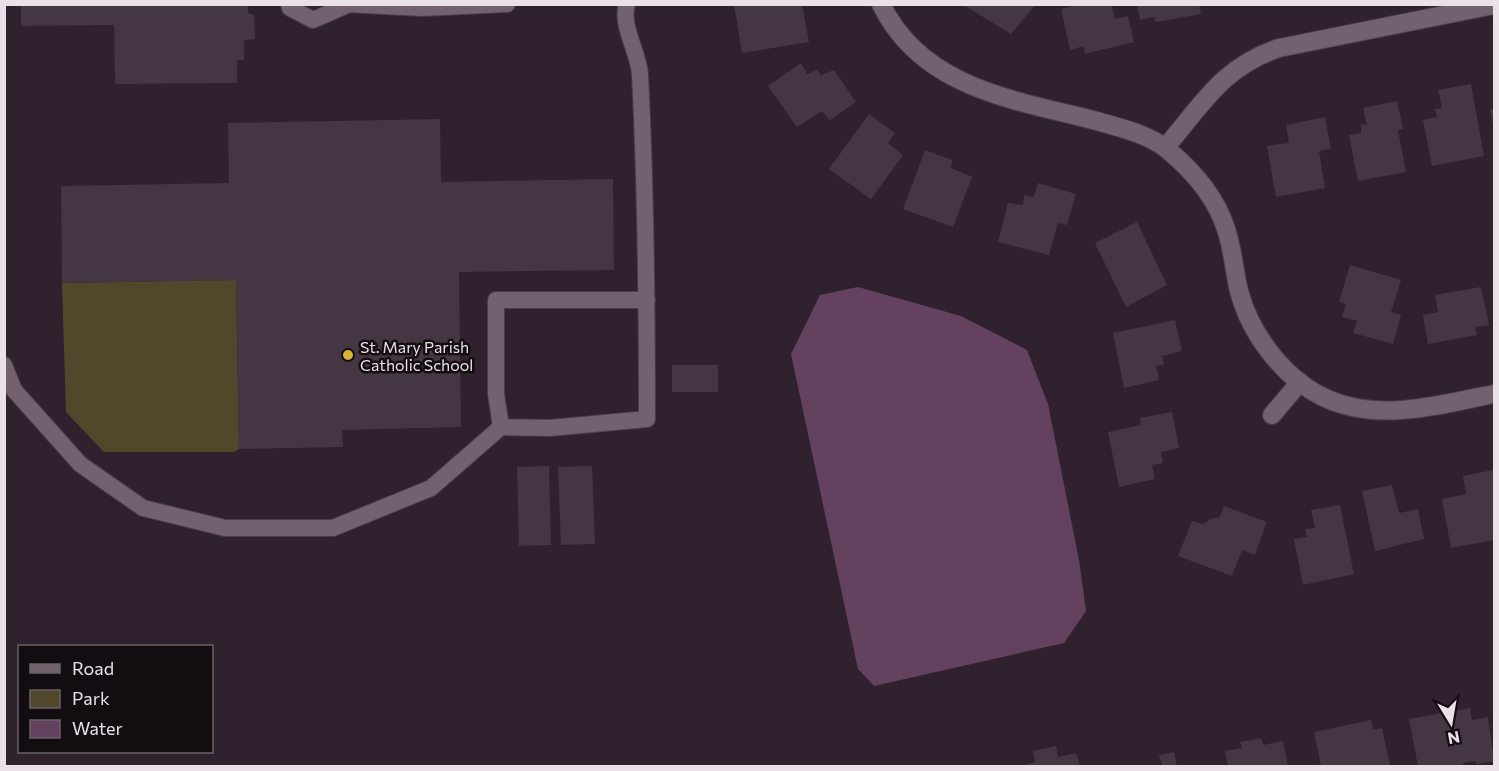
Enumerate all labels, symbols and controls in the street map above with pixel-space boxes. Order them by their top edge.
place label: St. Mary Parish Catholic School [360,337,473,374]
marker: St. Mary Parish Catholic School [341,348,355,362]
legend [18,645,213,753]
text: Road [72,657,114,679]
text: Park [72,687,110,709]
north arrow [1421,693,1481,753]
text: Water [72,717,123,739]
text: N [1446,728,1462,749]

